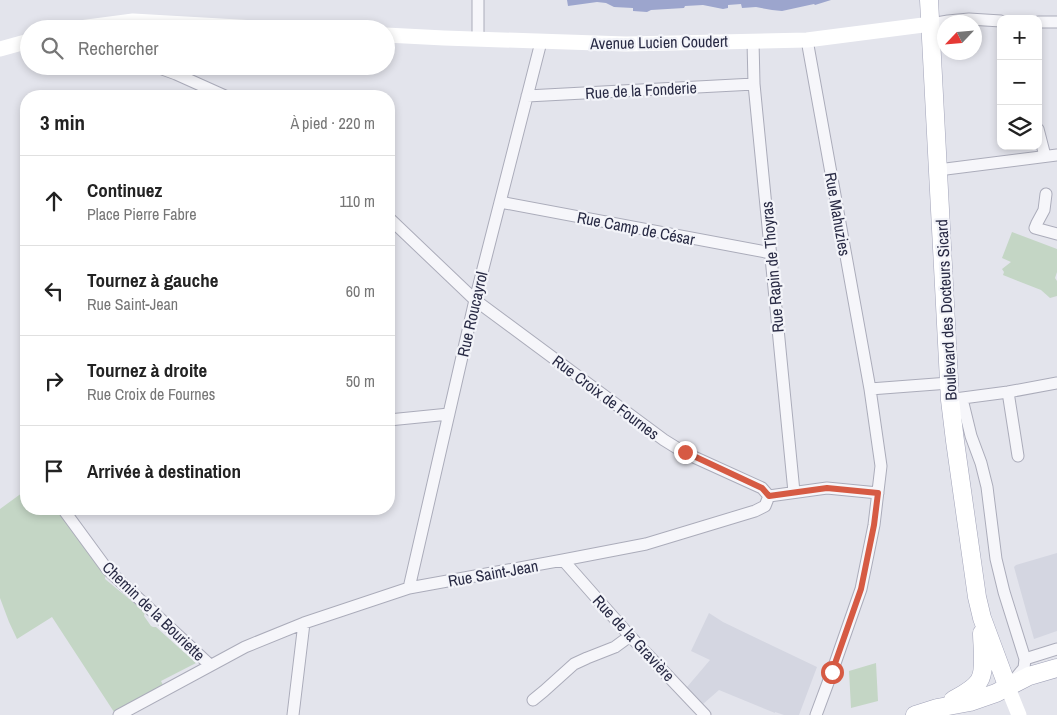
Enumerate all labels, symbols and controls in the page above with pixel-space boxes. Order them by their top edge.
north arrow [937,15,982,60]
map controls [997,15,1042,150]
button: + [997,15,1042,60]
search box [20,20,395,75]
street label: Avenue Lucien Coudert [589,30,728,54]
icon: search [38,34,66,62]
text: Rechercher [78,35,159,61]
button: − [997,60,1042,105]
street label: Rue de la Fonderie [585,76,697,104]
button: layers [997,105,1042,150]
text: 3 min [40,108,85,137]
text: À pied · 220 m [290,112,375,134]
street label: Rue Mahuzies [820,170,856,258]
text: Continuez [87,177,162,203]
icon: ahead [40,187,68,215]
text: 110 m [339,190,375,212]
street label: Rue Rapin de Thoyras [755,200,789,334]
text: Place Pierre Fabre [87,203,196,225]
street label: Rue Camp de César [575,206,697,250]
street label: Boulevard des Docteurs Sicard [930,219,962,401]
text: Tournez à gauche [87,267,218,293]
street label: Rue Roucayrol [452,269,492,359]
icon: left [40,277,68,305]
text: 60 m [346,280,375,302]
text: Rue Saint-Jean [87,293,178,315]
street label: Rue Croix de Fournes [548,350,664,444]
text: Tournez à droite [87,357,207,383]
icon: right [40,367,68,395]
text: 50 m [346,370,375,392]
text: Rue Croix de Fournes [87,383,215,405]
route end [674,441,697,464]
icon: arrive [40,457,68,485]
text: Arrivée à destination [87,458,241,484]
street label: Rue Saint-Jean [446,554,540,592]
street label: Chemin de la Bouriette [98,556,210,666]
street label: Rue de la Gravière [588,590,680,686]
route start [821,661,844,684]

